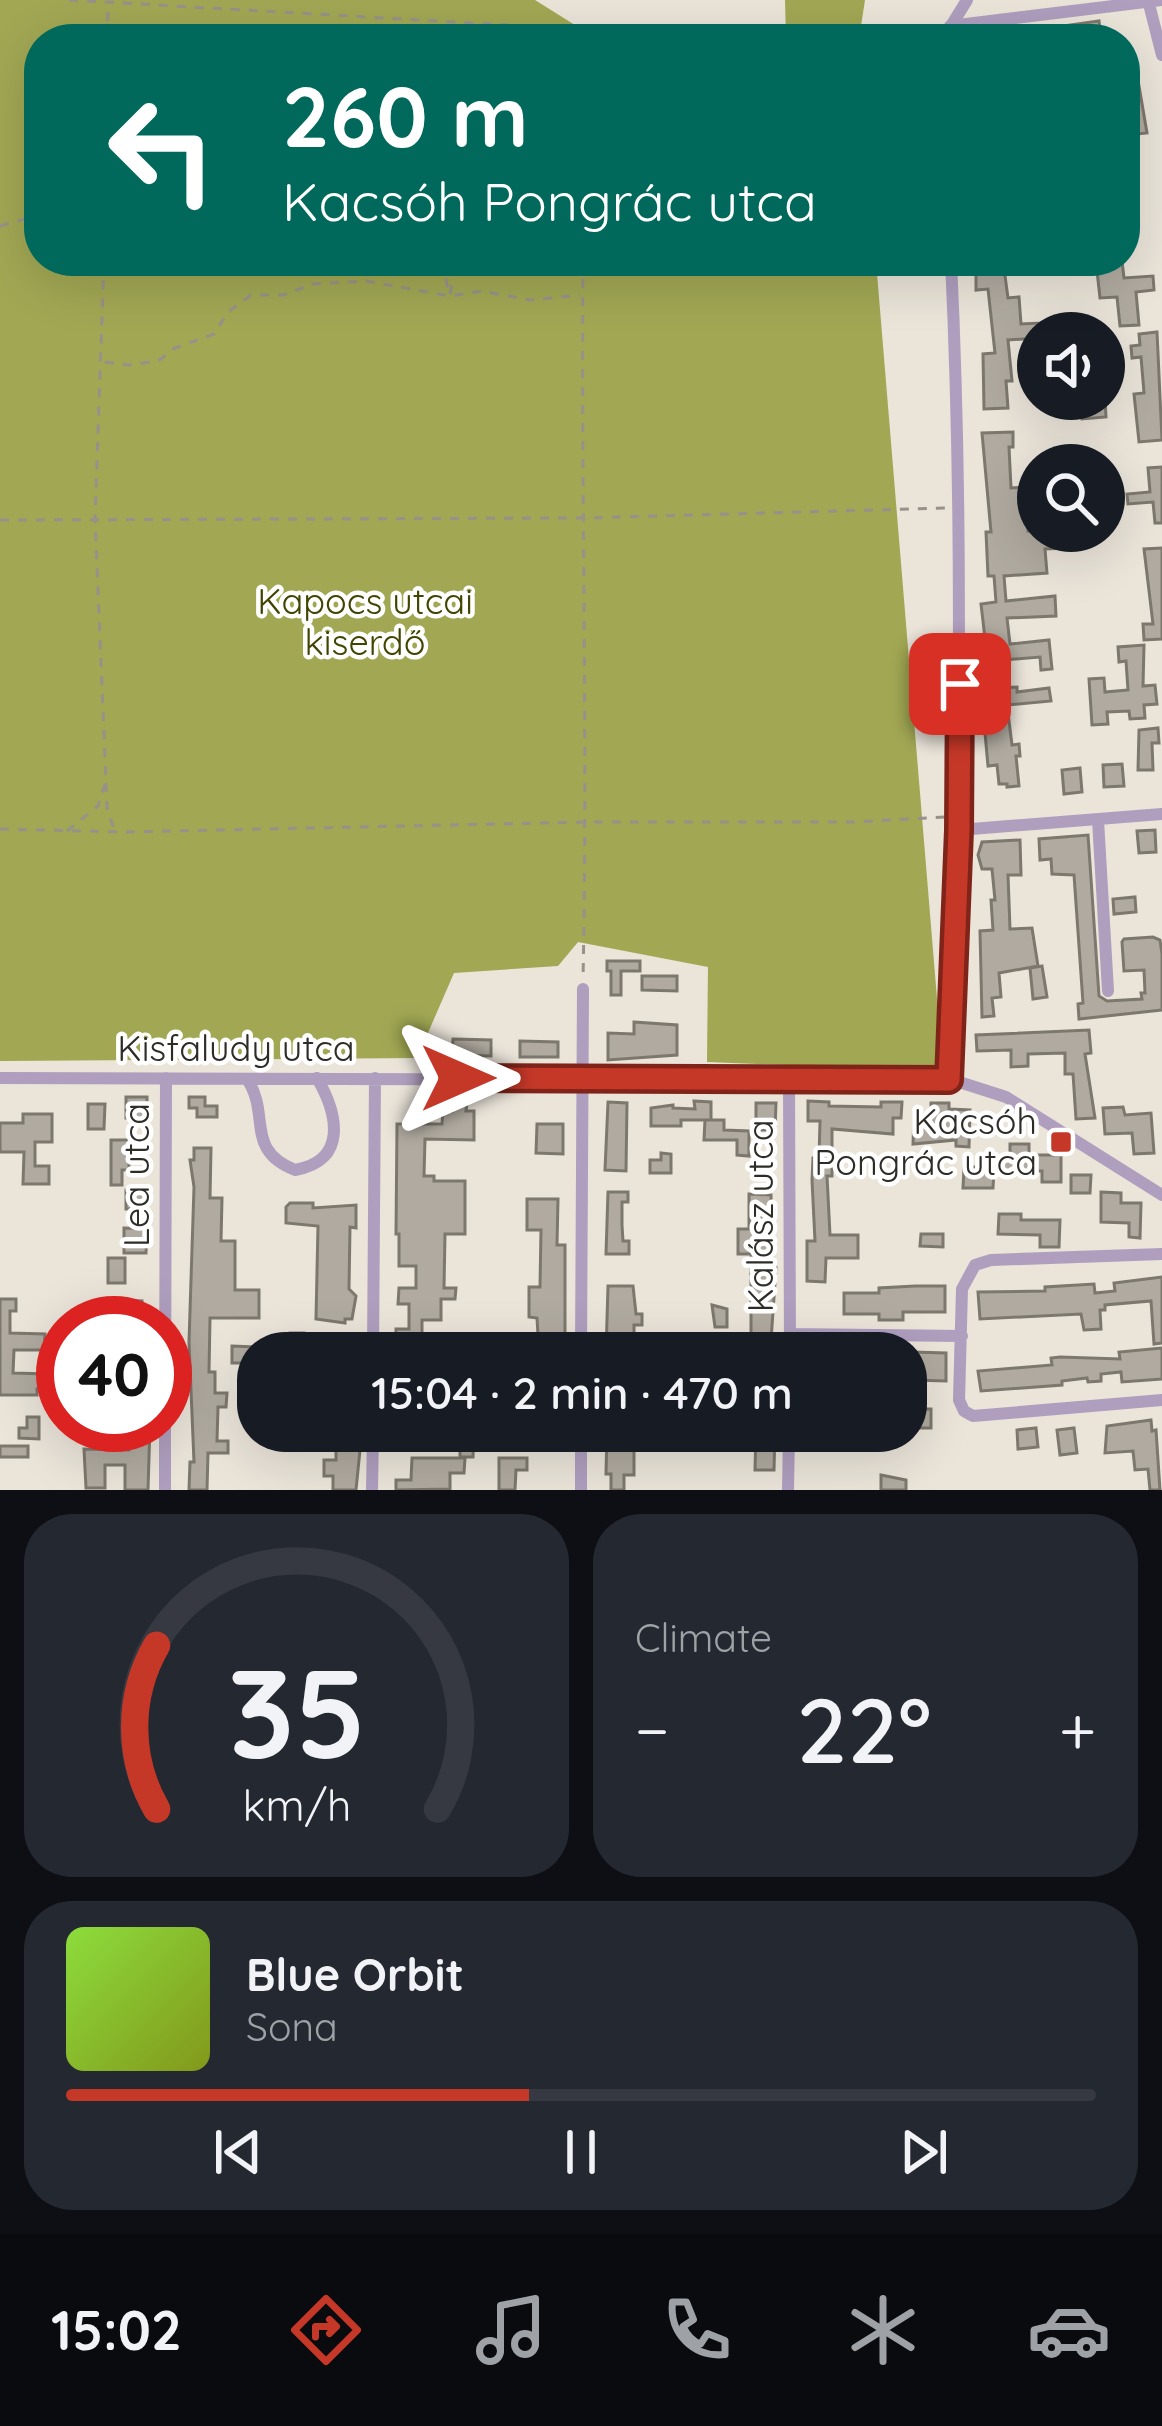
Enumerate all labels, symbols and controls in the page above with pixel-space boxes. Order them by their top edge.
text: 260 m [282,63,529,168]
icon: left [84,72,240,228]
text: Kacsóh Pongrác utca [282,167,817,235]
map controls [1017,312,1125,552]
button: sound [1017,312,1125,420]
button: search [1017,444,1125,552]
park label: Kapocs utcai kiserdő [257,578,473,664]
pin [909,633,1011,735]
icon: arrive [927,651,993,717]
position arrow [395,1015,521,1141]
street label: Kisfaludy utca [117,1025,355,1070]
place label: Kacsóh Pongrác utca [814,1098,1037,1184]
street label: Lea utca [113,1103,158,1247]
street label: Kalász utca [737,1119,782,1313]
marker: Kacsóh Pongrác utca [1048,1129,1074,1155]
speed limit sign: 40 [36,1296,192,1452]
text: 15:04 · 2 min · 470 m [371,1364,793,1420]
text: Climate [635,1613,772,1662]
text: 35 [227,1633,366,1789]
text: 22° [797,1673,932,1786]
text: − [635,1688,669,1771]
text: + [1059,1688,1096,1771]
text: km/h [242,1777,351,1831]
text: Blue Orbit [246,1946,464,2002]
text: Sona [246,2002,338,2051]
icon: previous [205,2119,271,2185]
icon: pause [548,2119,614,2185]
icon: next [891,2119,957,2185]
icon: directions [284,2288,368,2372]
icon: music [469,2288,553,2372]
icon: phone [655,2288,739,2372]
icon: climate [841,2288,925,2372]
icon: car [1027,2288,1111,2372]
text: 15:02 [51,2296,182,2364]

